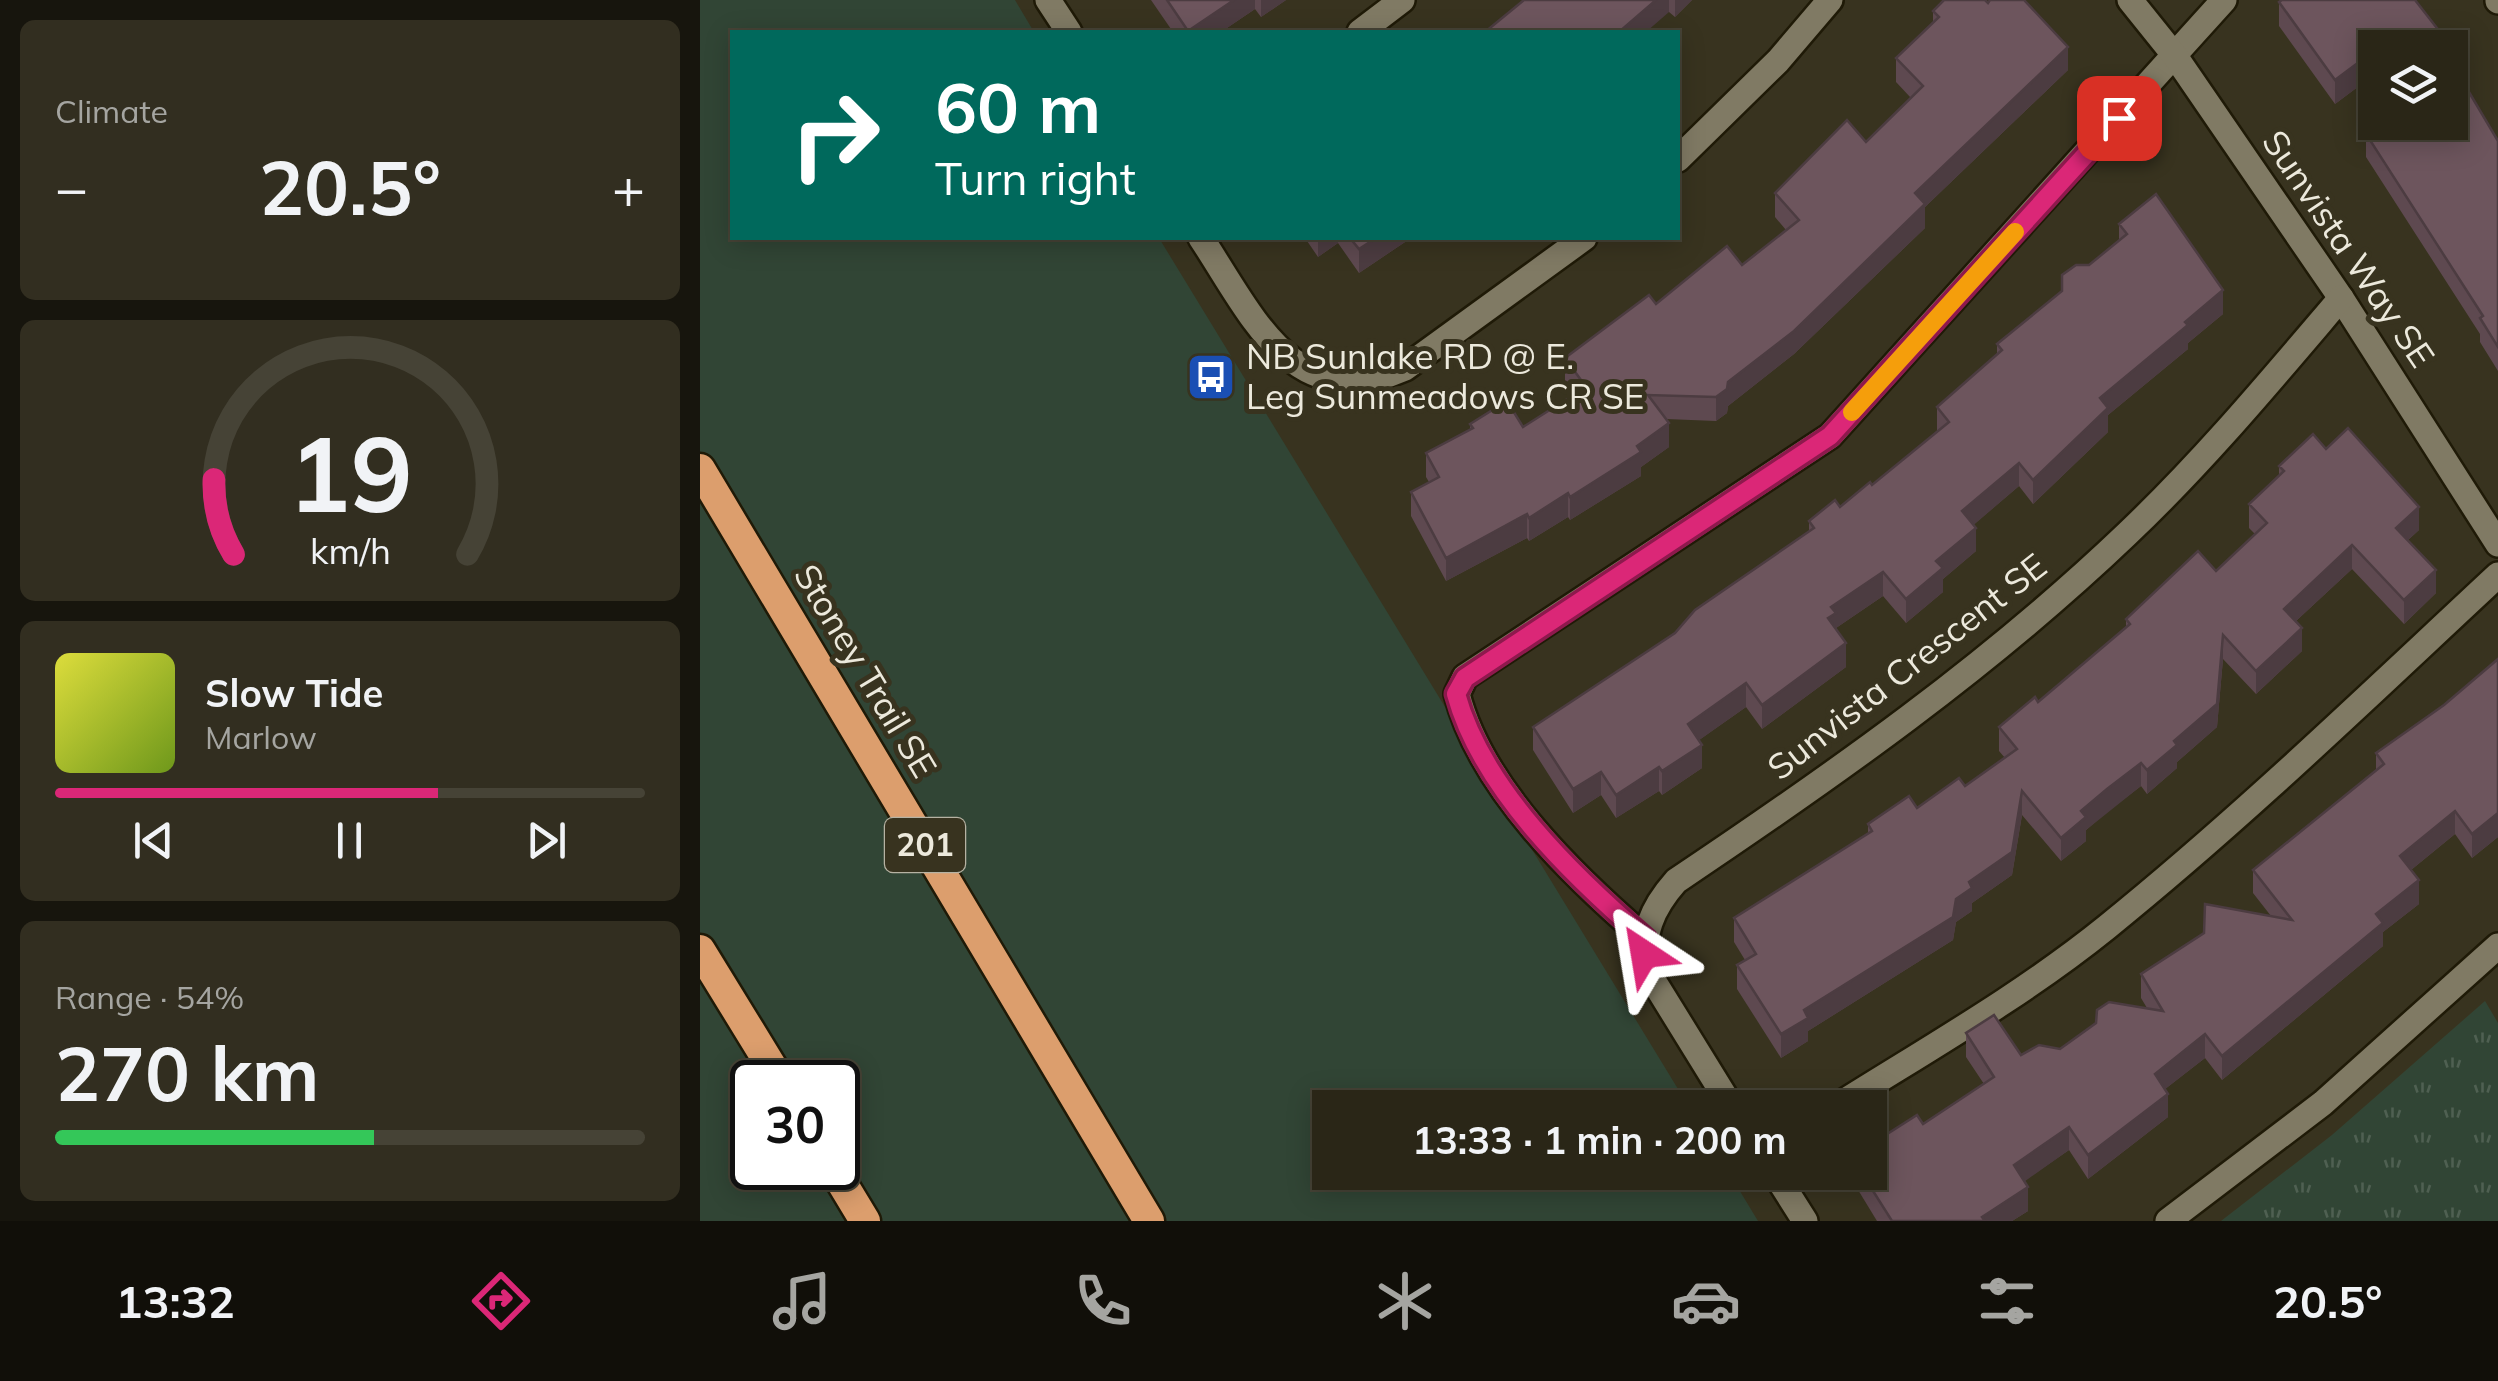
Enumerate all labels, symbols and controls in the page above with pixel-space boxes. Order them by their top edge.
map controls [2358,30,2468,140]
button: layers [2358,30,2468,140]
text: 60 m [935,63,1101,151]
icon: right [770,70,900,200]
pin [2077,76,2162,161]
text: Climate [55,91,168,131]
icon: arrive [2092,91,2147,146]
street label: Sunvista Way SE [2253,121,2444,375]
text: 20.5° [259,140,441,234]
text: Turn right [935,150,1136,206]
text: − [55,153,88,222]
text: + [612,153,645,222]
place label: NB Sunlake RD @ E. Leg Sunmeadows CR SE [1246,334,1644,418]
bus stop icon: NB Sunlake RD @ E. Leg Sunmeadows CR SE [1185,351,1237,403]
text: 19 [288,407,412,538]
text: km/h [310,528,390,573]
street label: Sunvista Crescent SE [1758,544,2055,789]
street label: Stoney Trail SE [785,556,947,785]
text: Slow Tide [205,669,383,717]
text: Marlow [205,717,317,757]
icon: previous [126,813,181,868]
icon: pause [322,813,377,868]
icon: next [519,813,574,868]
road number: 201 [885,818,965,872]
position arrow [1592,902,1696,1006]
text: Range · 54% [55,977,244,1017]
text: 270 km [55,1026,319,1120]
speed limit sign: 30 [730,1060,860,1190]
text: 13:33 · 1 min · 200 m [1412,1116,1787,1164]
icon: directions [466,1266,536,1336]
icon: music [767,1266,837,1336]
icon: phone [1068,1266,1138,1336]
icon: climate [1370,1266,1440,1336]
icon: car [1671,1266,1741,1336]
icon: filters [1972,1266,2042,1336]
text: 13:32 [116,1273,235,1329]
text: 20.5° [2273,1273,2382,1329]

